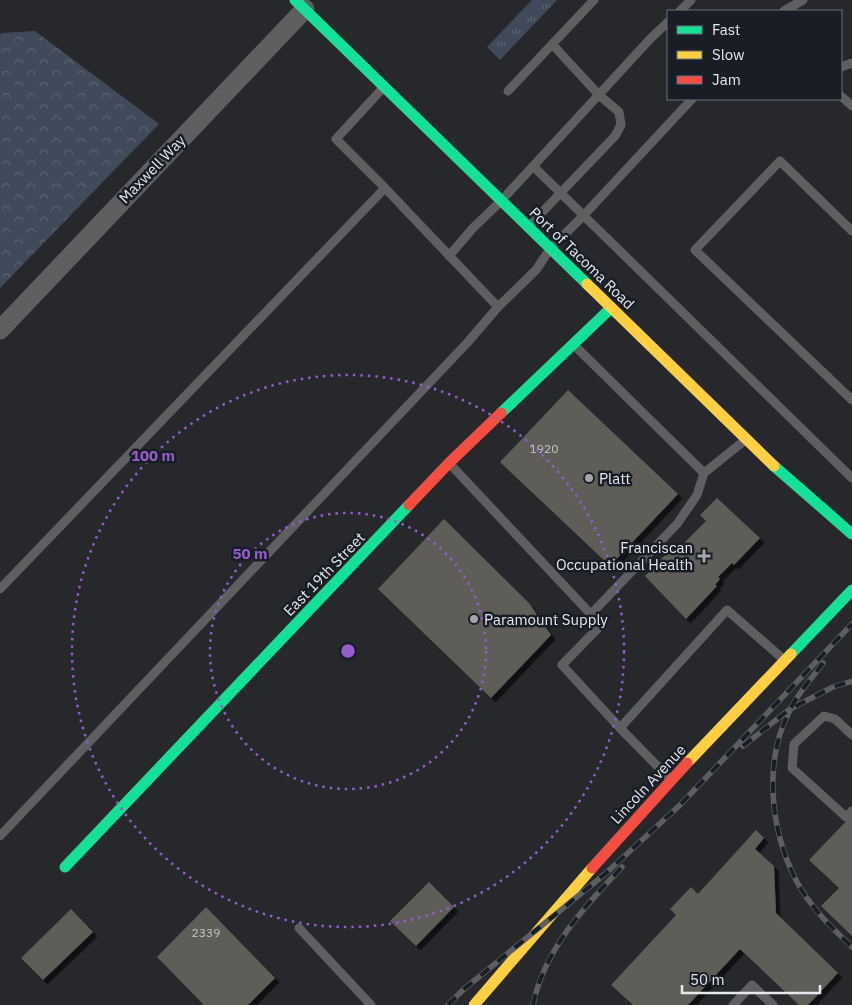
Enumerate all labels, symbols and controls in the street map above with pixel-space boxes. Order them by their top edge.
legend [667,10,842,100]
text: Fast [712,20,740,39]
text: Slow [712,45,745,64]
text: Jam [712,70,741,89]
street label: Maxwell Way [115,130,190,207]
street label: Port of Tacoma Road [525,203,639,313]
house number: 1920 [530,441,558,456]
text: 100 m [131,446,175,465]
place label: Platt [599,469,631,488]
marker: Platt [583,472,595,484]
street label: East 19th Street [279,528,369,620]
place label: Franciscan Occupational Health [556,538,693,574]
text: 50 m [233,544,267,563]
marker: Franciscan Occupational Health [697,549,711,563]
place label: Paramount Supply [484,610,608,629]
marker: Paramount Supply [468,613,480,625]
centre of rings [339,642,357,660]
street label: Lincoln Avenue [606,740,690,828]
house number: 2339 [192,925,220,940]
scale bar [682,962,820,994]
text: 50 m [690,970,725,989]

